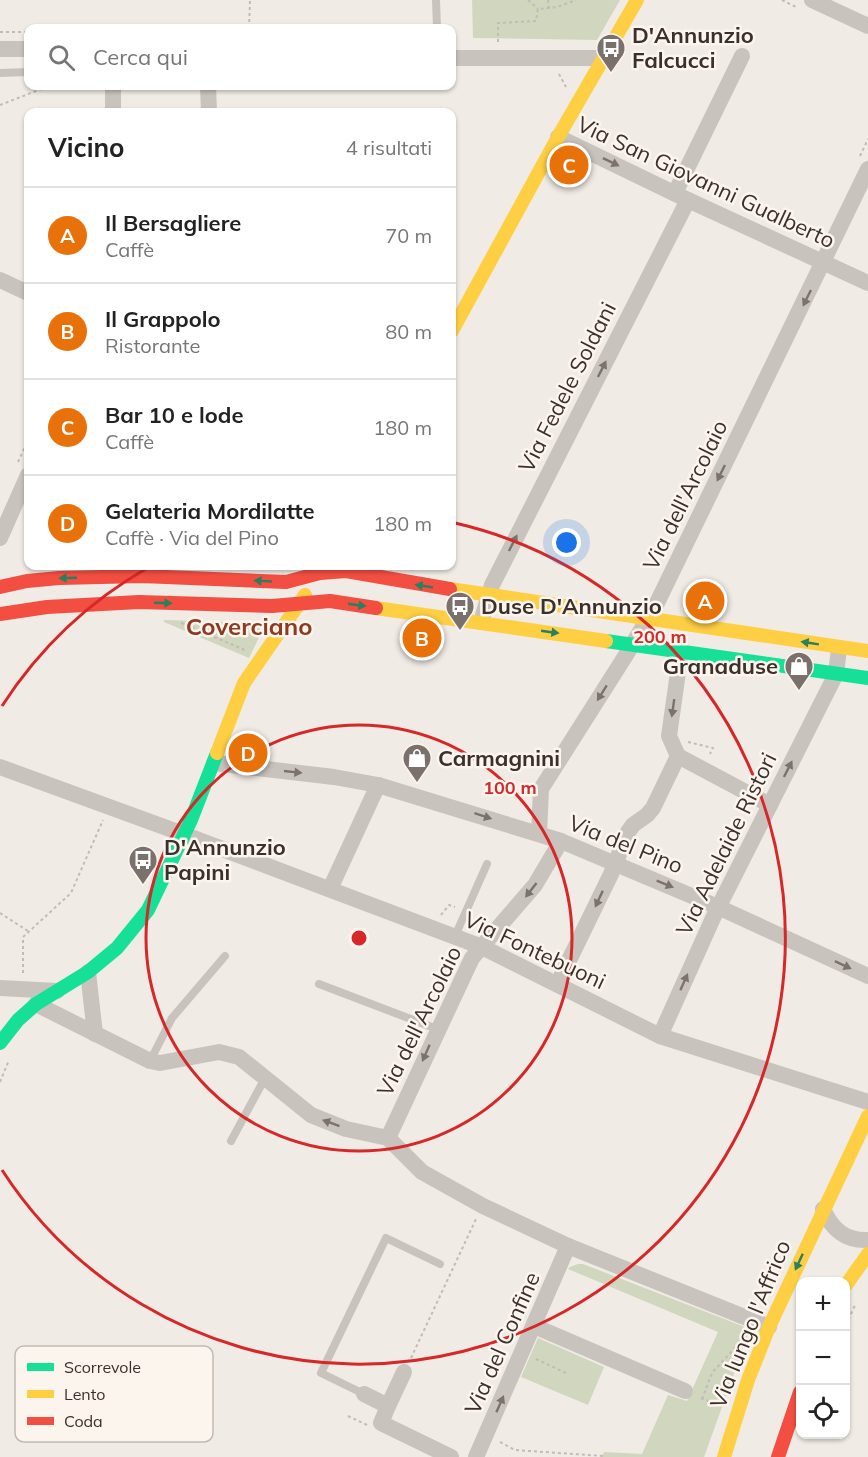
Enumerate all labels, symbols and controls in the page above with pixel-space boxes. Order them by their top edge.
place label: D'Annunzio Falcucci [632,21,754,74]
search box [24,24,456,90]
bus stop icon: D'Annunzio Falcucci [595,32,627,74]
icon: search [45,41,78,74]
text: Cerca qui [93,43,188,71]
street label: Via San Giovanni Gualberto [573,110,839,254]
text: Vicino [48,131,125,164]
text: 4 risultati [346,135,432,160]
pin: C [550,142,588,188]
one-way arrow [602,158,619,167]
text: Il Bersagliere [105,209,241,237]
text: A [60,223,75,248]
text: 70 m [385,223,432,248]
text: Caffè [105,237,154,262]
one-way arrow [802,289,812,307]
street label: Via Fedele Soldani [512,297,622,477]
text: Il Grappolo [105,305,221,333]
text: B [61,319,74,344]
text: 80 m [385,319,432,344]
text: Ristorante [105,333,200,358]
one-way arrow [596,360,606,378]
text: Bar 10 e lode [105,401,243,429]
text: C [61,415,74,440]
text: 180 m [373,415,432,440]
street label: Via dell'Arcolaio [637,415,733,575]
text: Caffè [105,429,154,454]
one-way arrow [716,464,726,482]
text: Gelateria Mordilatte [105,497,314,525]
text: D [60,511,75,536]
text: 180 m [373,511,432,536]
text: Caffè · Via del Pino [105,525,279,550]
your location [552,528,581,557]
one-way arrow [508,534,518,552]
one-way arrow [59,573,78,582]
one-way arrow [253,576,272,585]
pin: A [686,578,724,624]
one-way arrow [415,581,434,590]
bus stop icon: Duse D'Annunzio [444,590,476,632]
place label: Duse D'Annunzio [481,592,662,620]
one-way arrow [153,598,172,607]
one-way arrow [347,600,366,609]
district label: Coverciano [186,611,312,641]
pin: B [402,616,442,660]
text: 200 m [633,625,687,648]
one-way arrow [540,628,559,637]
one-way arrow [800,638,819,647]
shop icon: Granaduse [783,650,815,692]
place label: Granaduse [663,652,778,680]
one-way arrow [597,685,608,702]
one-way arrow [669,699,678,718]
pin: D [228,730,268,776]
shop icon: Carmagnini [401,742,433,784]
place label: Carmagnini [438,744,560,772]
street label: Via Adelaide Ristori [670,748,782,940]
one-way arrow [783,761,792,778]
one-way arrow [284,768,303,777]
text: 100 m [483,776,537,799]
street label: Via del Pino [565,808,687,880]
one-way arrow [474,812,492,821]
place label: D'Annunzio Papini [164,833,286,886]
bus stop icon: D'Annunzio Papini [127,844,159,886]
one-way arrow [656,880,674,889]
one-way arrow [525,883,537,898]
one-way arrow [594,890,603,907]
street label: Via Fontebuoni [460,905,610,995]
centre of rings [349,928,369,948]
street label: Via dell'Arcolaio [371,941,467,1101]
one-way arrow [834,960,851,969]
one-way arrow [679,973,689,991]
one-way arrow [422,1044,431,1061]
one-way arrow [322,1118,340,1128]
street label: Via lungo l'Affrico [703,1236,797,1412]
one-way arrow [794,1254,803,1271]
street label: Via del Confine [458,1267,546,1419]
map controls [796,1277,850,1439]
button: + [796,1277,850,1331]
button: − [796,1331,850,1385]
legend [15,1346,213,1442]
text: Scorrevole [64,1357,141,1377]
text: Lento [64,1384,105,1404]
button: locate [796,1385,850,1439]
one-way arrow [495,1395,504,1412]
text: Coda [64,1411,103,1431]

